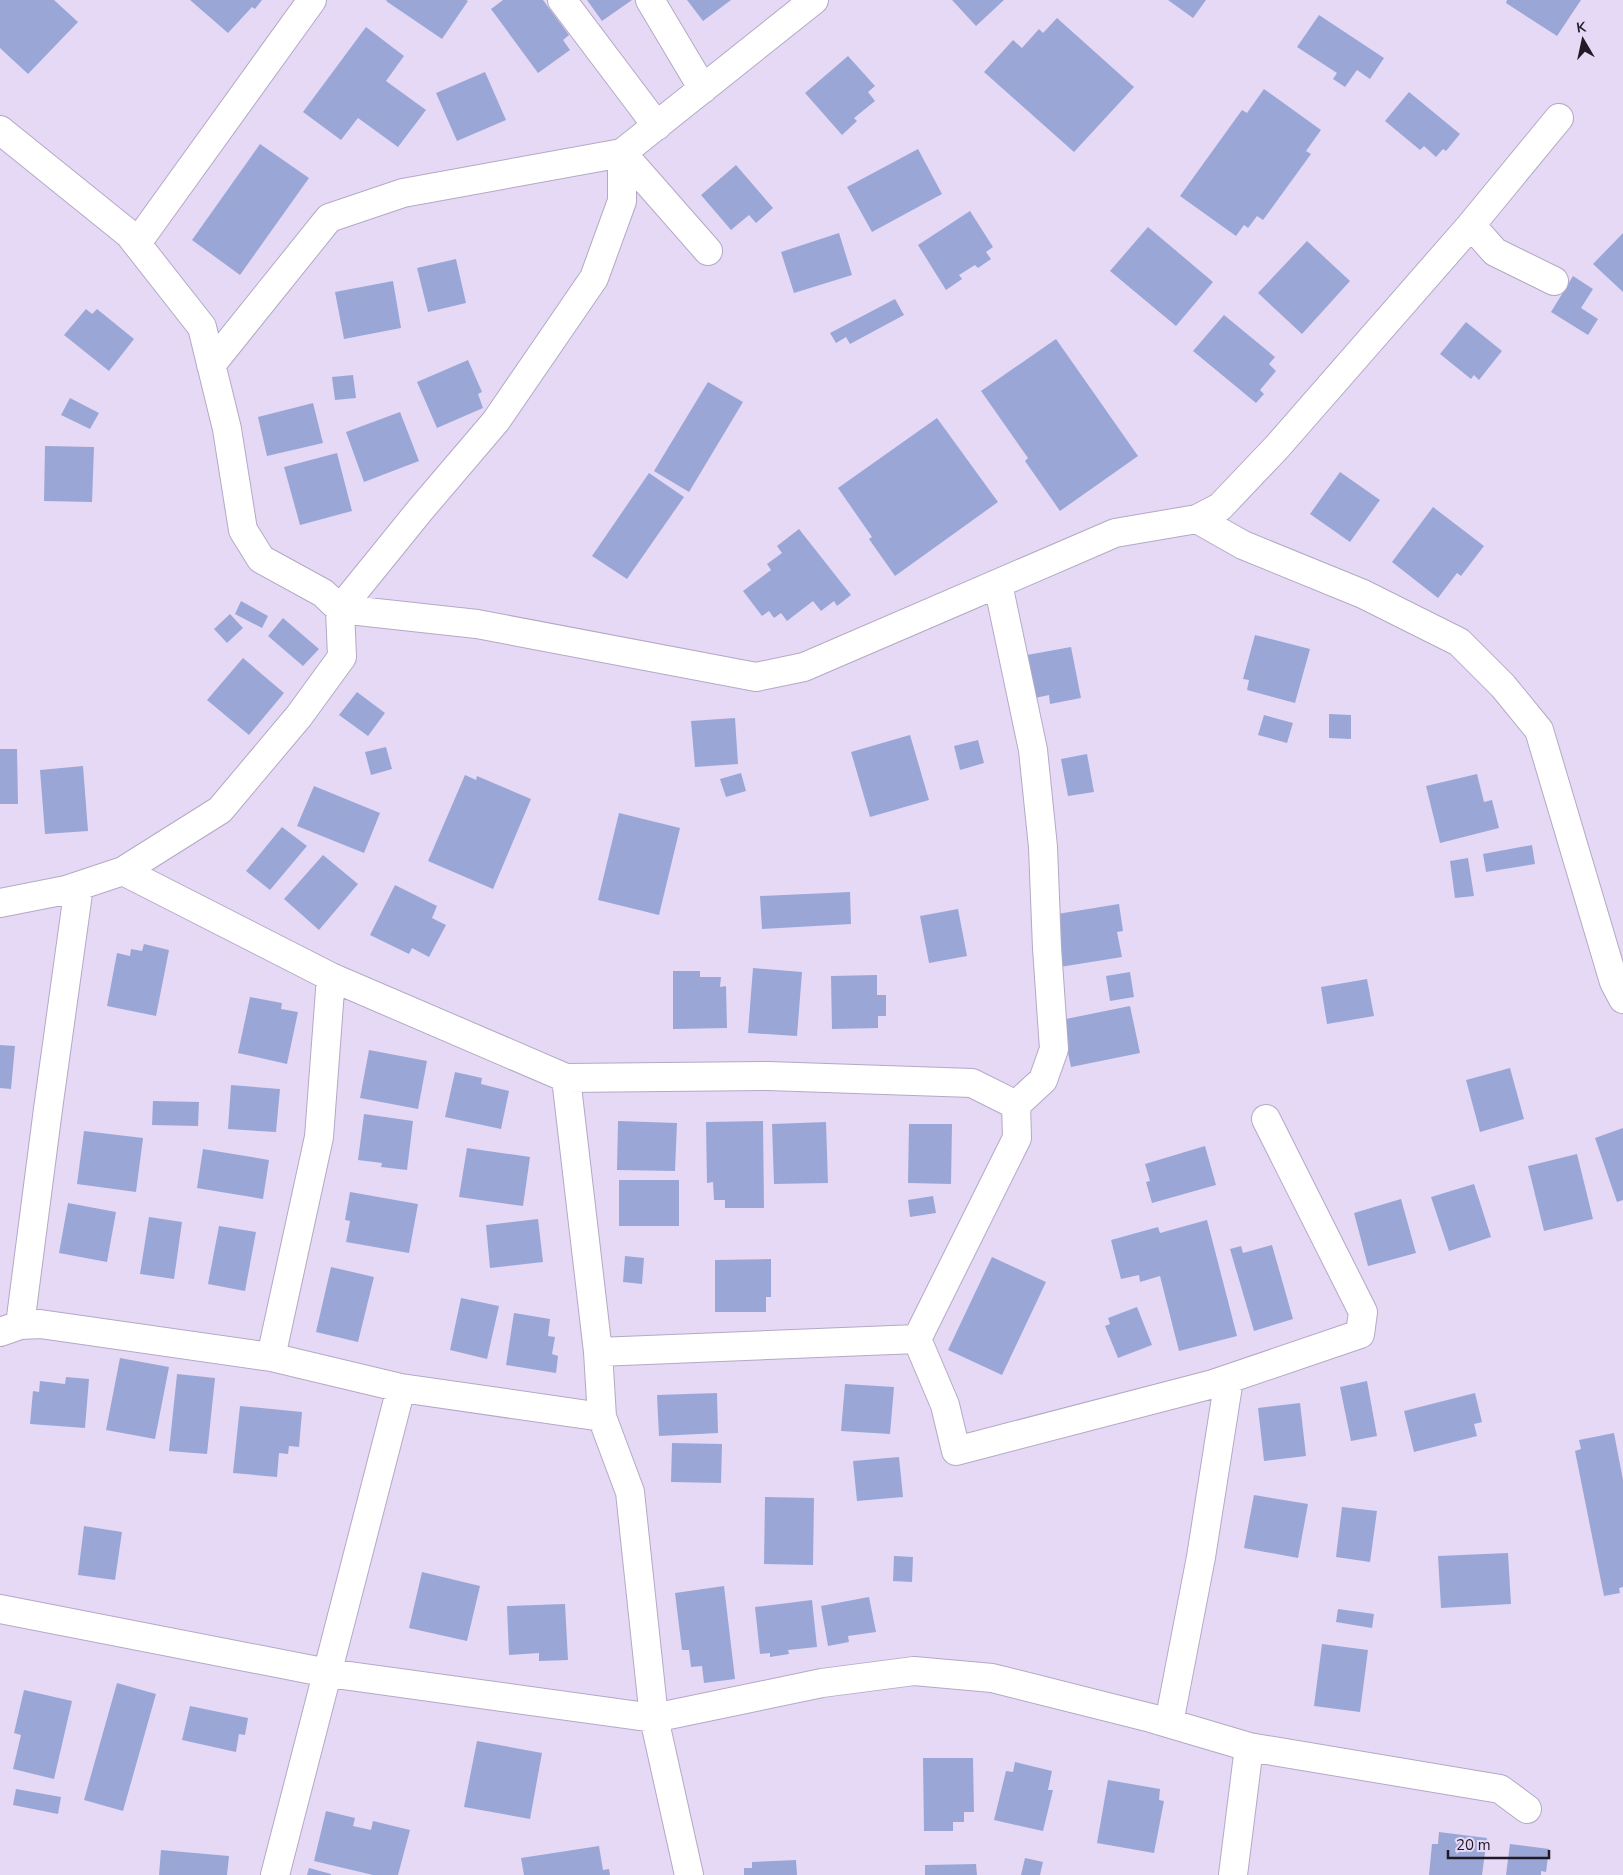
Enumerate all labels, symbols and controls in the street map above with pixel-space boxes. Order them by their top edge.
north arrow [1558,15,1608,65]
text: K [1575,17,1588,38]
scale bar [1448,1828,1549,1860]
text: 20 m [1456,1835,1491,1855]

